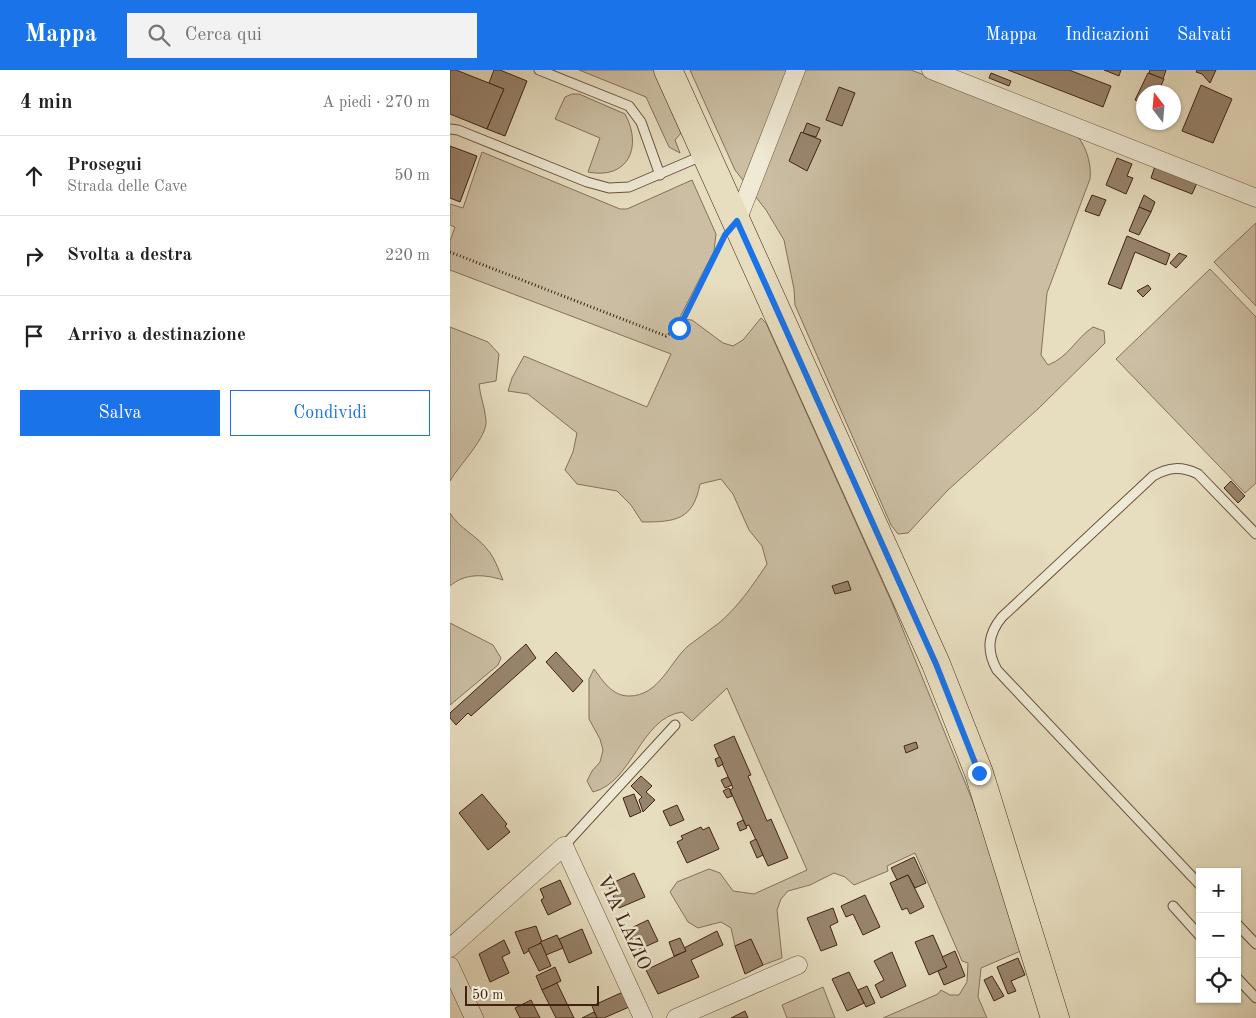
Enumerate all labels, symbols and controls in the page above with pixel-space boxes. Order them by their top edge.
search box [127,13,477,58]
icon: search [145,21,173,49]
text: Mappa [25,23,97,47]
text: Cerca qui [185,26,262,45]
text: Mappa [985,26,1037,44]
text: Indicazioni [1065,26,1149,44]
text: Salvati [1177,26,1231,44]
north arrow [1136,85,1181,130]
text: 4 min [20,92,73,113]
text: A piedi · 270 m [322,95,430,111]
text: Prosegui [67,156,142,175]
icon: ahead [20,162,48,190]
text: 50 m [394,168,430,184]
text: Strada delle Cave [67,179,187,195]
icon: right [20,242,48,270]
text: Svolta a destra [67,246,192,265]
text: 220 m [385,248,430,264]
route start [668,317,691,340]
icon: arrive [20,322,48,350]
text: Arrivo a destinazione [67,326,246,345]
button: Salva [20,390,220,436]
button: Condividi [230,390,430,436]
route end [968,762,991,785]
map controls [1196,868,1241,1003]
button: + [1196,868,1241,913]
street label: VIA LAZIO [593,873,653,973]
button: − [1196,913,1241,958]
button: locate [1196,958,1241,1003]
scale bar [465,983,599,1006]
text: 50 m [472,988,503,1002]

